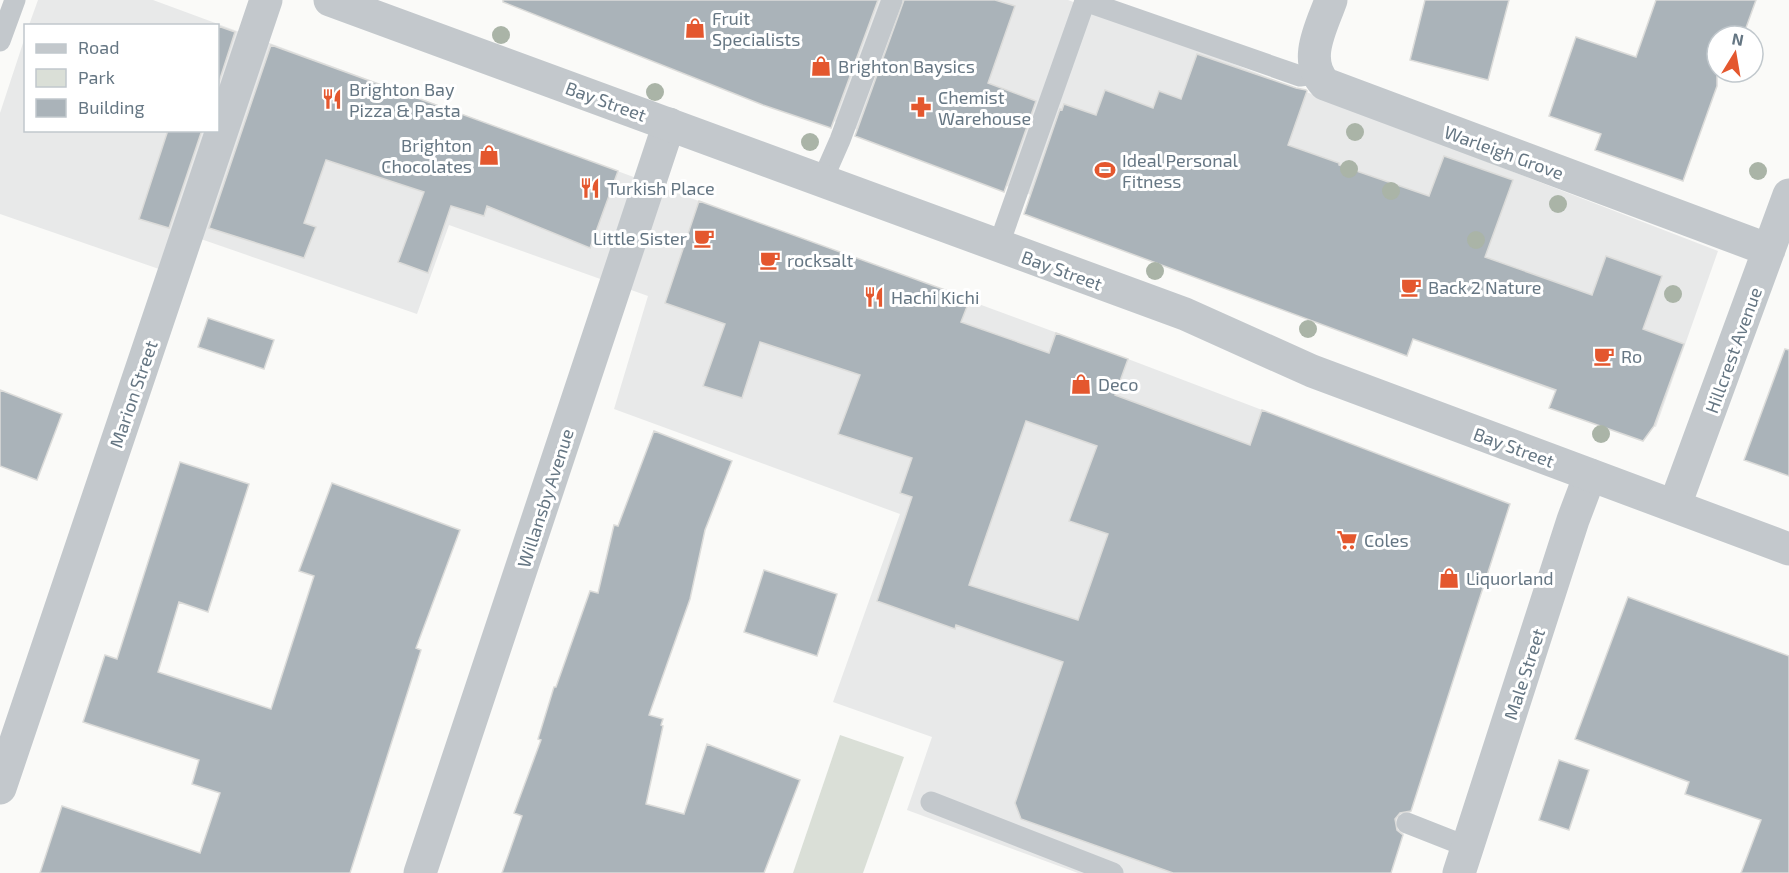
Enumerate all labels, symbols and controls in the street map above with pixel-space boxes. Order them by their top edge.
place label: Fruit Specialists [712,7,800,50]
shop icon: Fruit Specialists [683,16,707,40]
legend [24,24,219,132]
north arrow [1705,24,1765,84]
text: N [1730,28,1745,49]
text: Road [78,36,119,58]
shop icon: Brighton Baysics [809,54,833,78]
place label: Brighton Baysics [838,55,975,77]
text: Park [78,66,115,88]
street label: Bay Street [563,76,649,126]
place label: Brighton Bay Pizza & Pasta [349,78,461,121]
place label: Chemist Warehouse [938,86,1031,129]
restaurant icon: Brighton Bay Pizza & Pasta [320,87,344,111]
pharmacy icon: Chemist Warehouse [909,95,933,119]
text: Building [78,96,145,118]
street label: Warleigh Grove [1441,120,1567,184]
place label: Brighton Chocolates [381,134,472,177]
shop icon: Brighton Chocolates [477,143,501,167]
place label: Ideal Personal Fitness [1122,149,1239,192]
sports icon: Ideal Personal Fitness [1093,158,1117,182]
restaurant icon: Turkish Place [578,176,602,200]
place label: Turkish Place [607,177,715,199]
cafe icon: Little Sister [692,226,716,250]
place label: Little Sister [593,227,687,249]
street label: Bay Street [1019,245,1105,295]
cafe icon: rocksalt [758,248,782,272]
place label: rocksalt [787,249,853,271]
cafe icon: Back 2 Nature [1399,275,1423,299]
place label: Back 2 Nature [1428,276,1541,298]
street label: Hillcrest Avenue [1700,284,1766,416]
restaurant icon: Hachi Kichi [862,285,886,309]
place label: Hachi Kichi [891,286,979,308]
street label: Marion Street [104,337,162,451]
cafe icon: Ro [1592,344,1616,368]
place label: Ro [1621,345,1642,367]
shop icon: Deco [1069,372,1093,396]
place label: Deco [1098,373,1139,395]
street label: Bay Street [1471,422,1557,472]
street label: Willansby Avenue [512,426,578,570]
supermarket icon: Coles [1335,528,1359,552]
place label: Coles [1364,529,1409,551]
shop icon: Liquorland [1437,566,1461,590]
place label: Liquorland [1466,567,1554,589]
street label: Male Street [1499,625,1549,722]

